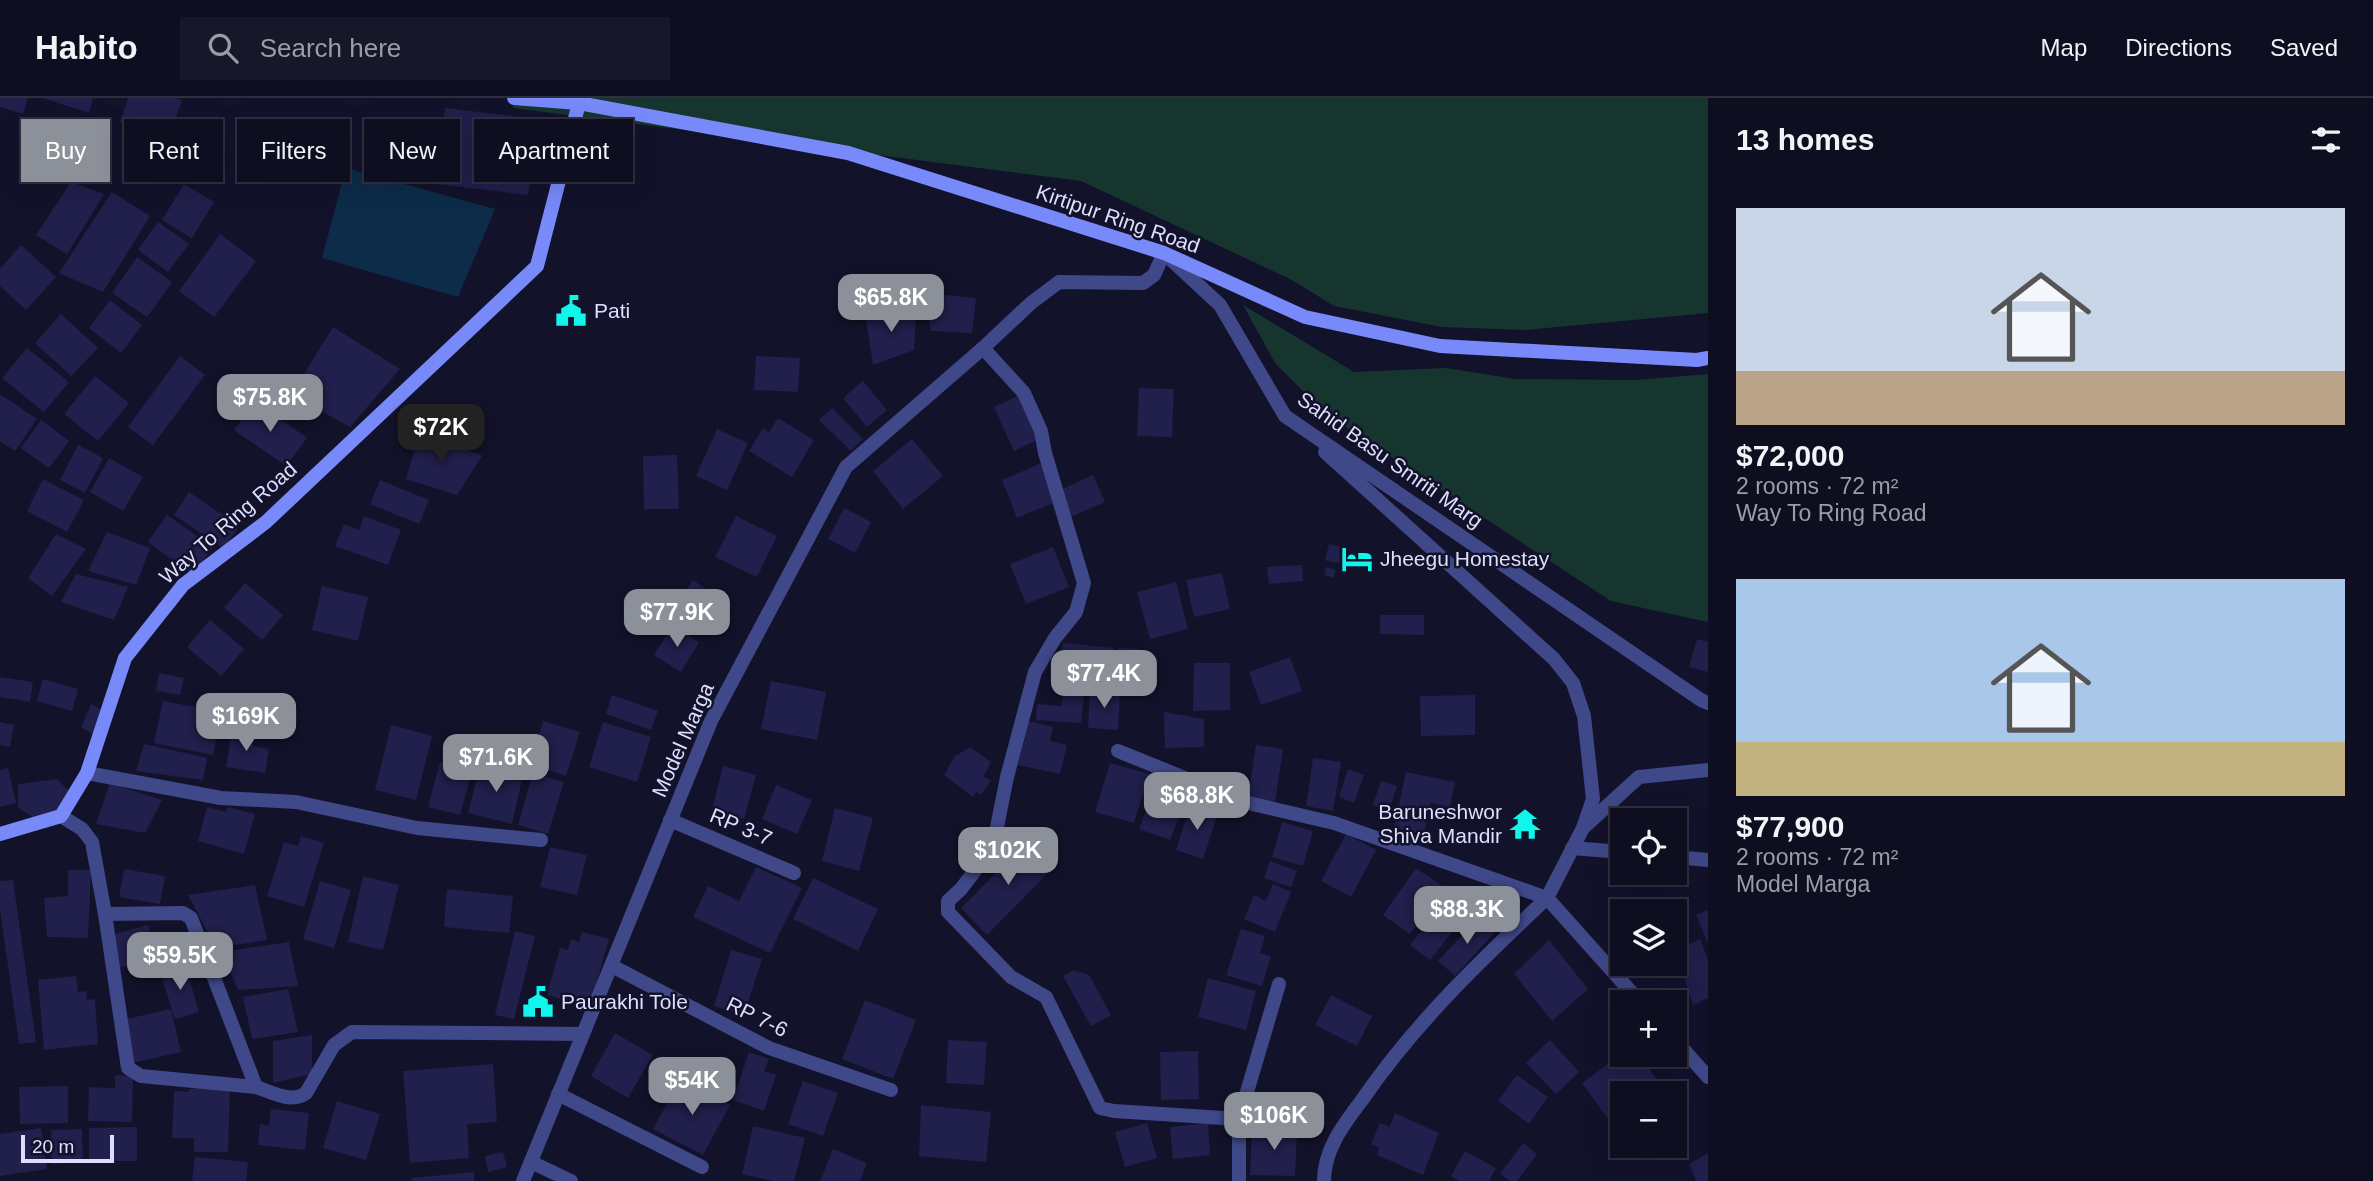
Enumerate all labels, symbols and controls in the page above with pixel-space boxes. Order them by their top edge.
search box [180,17,670,80]
text: Habito [35,29,138,66]
icon: search [204,29,242,67]
text: Search here [260,33,401,63]
text: Map [2041,34,2087,61]
text: Directions [2125,34,2232,61]
text: Saved [2270,34,2338,61]
chip: Buy [21,119,110,182]
chip: Rent [124,119,223,182]
chip: Filters [237,119,350,182]
chip: New [364,119,460,182]
chip: Apartment [474,119,633,182]
icon: filters [2307,121,2345,159]
text: 13 homes [1736,123,1874,156]
street label: Kirtipur Ring Road [1033,180,1203,257]
icon: home [1978,254,2104,380]
pin: $65.8K [834,274,948,334]
text: $65.8K [854,284,928,310]
public building icon: Pati [554,294,588,328]
place label: Pati [594,299,630,322]
pin: $75.8K [213,374,327,434]
text: $75.8K [233,384,307,410]
street label: Sahid Basu Smriti Marg [1293,387,1487,532]
pin: $72K [400,404,482,464]
text: $72K [414,414,468,440]
text: $72,000 [1736,439,1844,472]
street label: Way To Ring Road [154,457,301,588]
text: 2 rooms · 72 m² [1736,473,1898,499]
text: Way To Ring Road [1736,500,1926,526]
hotel icon: Jheegu Homestay [1340,542,1374,576]
place label: Jheegu Homestay [1380,547,1550,570]
pin: $77.9K [620,589,734,649]
text: $77.9K [640,599,714,625]
icon: home [1978,625,2104,751]
pin: $77.4K [1047,650,1161,710]
text: $77.4K [1067,660,1141,686]
street label: Model Marga [647,679,718,800]
pin: $169K [197,694,295,753]
text: $169K [212,703,280,729]
pin: $71.6K [439,734,553,794]
text: $71.6K [459,744,533,770]
pin: $68.8K [1140,772,1254,832]
text: $68.8K [1160,782,1234,808]
place label: Baruneshwor Shiva Mandir [1378,800,1502,847]
street label: RP 3-7 [707,803,776,850]
temple icon: Baruneshwor Shiva Mandir [1508,807,1542,841]
map controls [1610,808,1687,1158]
button: locate [1610,808,1687,885]
text: $77,900 [1736,810,1844,843]
pin: $102K [959,828,1057,887]
text: $102K [974,837,1042,863]
text: 2 rooms · 72 m² [1736,844,1898,870]
text: Model Marga [1736,871,1870,897]
pin: $88.3K [1410,886,1524,946]
text: $88.3K [1430,896,1504,922]
button: layers [1610,899,1687,976]
pin: $59.5K [123,932,237,992]
text: $59.5K [143,942,217,968]
public building icon: Paurakhi Tole [521,985,555,1019]
place label: Paurakhi Tole [561,990,688,1013]
button: + [1610,990,1687,1067]
street label: RP 7-6 [723,992,791,1041]
pin: $54K [651,1058,733,1117]
text: $54K [665,1067,719,1093]
button: − [1610,1081,1687,1158]
pin: $106K [1225,1093,1323,1152]
text: $106K [1240,1102,1308,1128]
scale bar [21,1132,114,1164]
text: 20 m [32,1136,74,1157]

